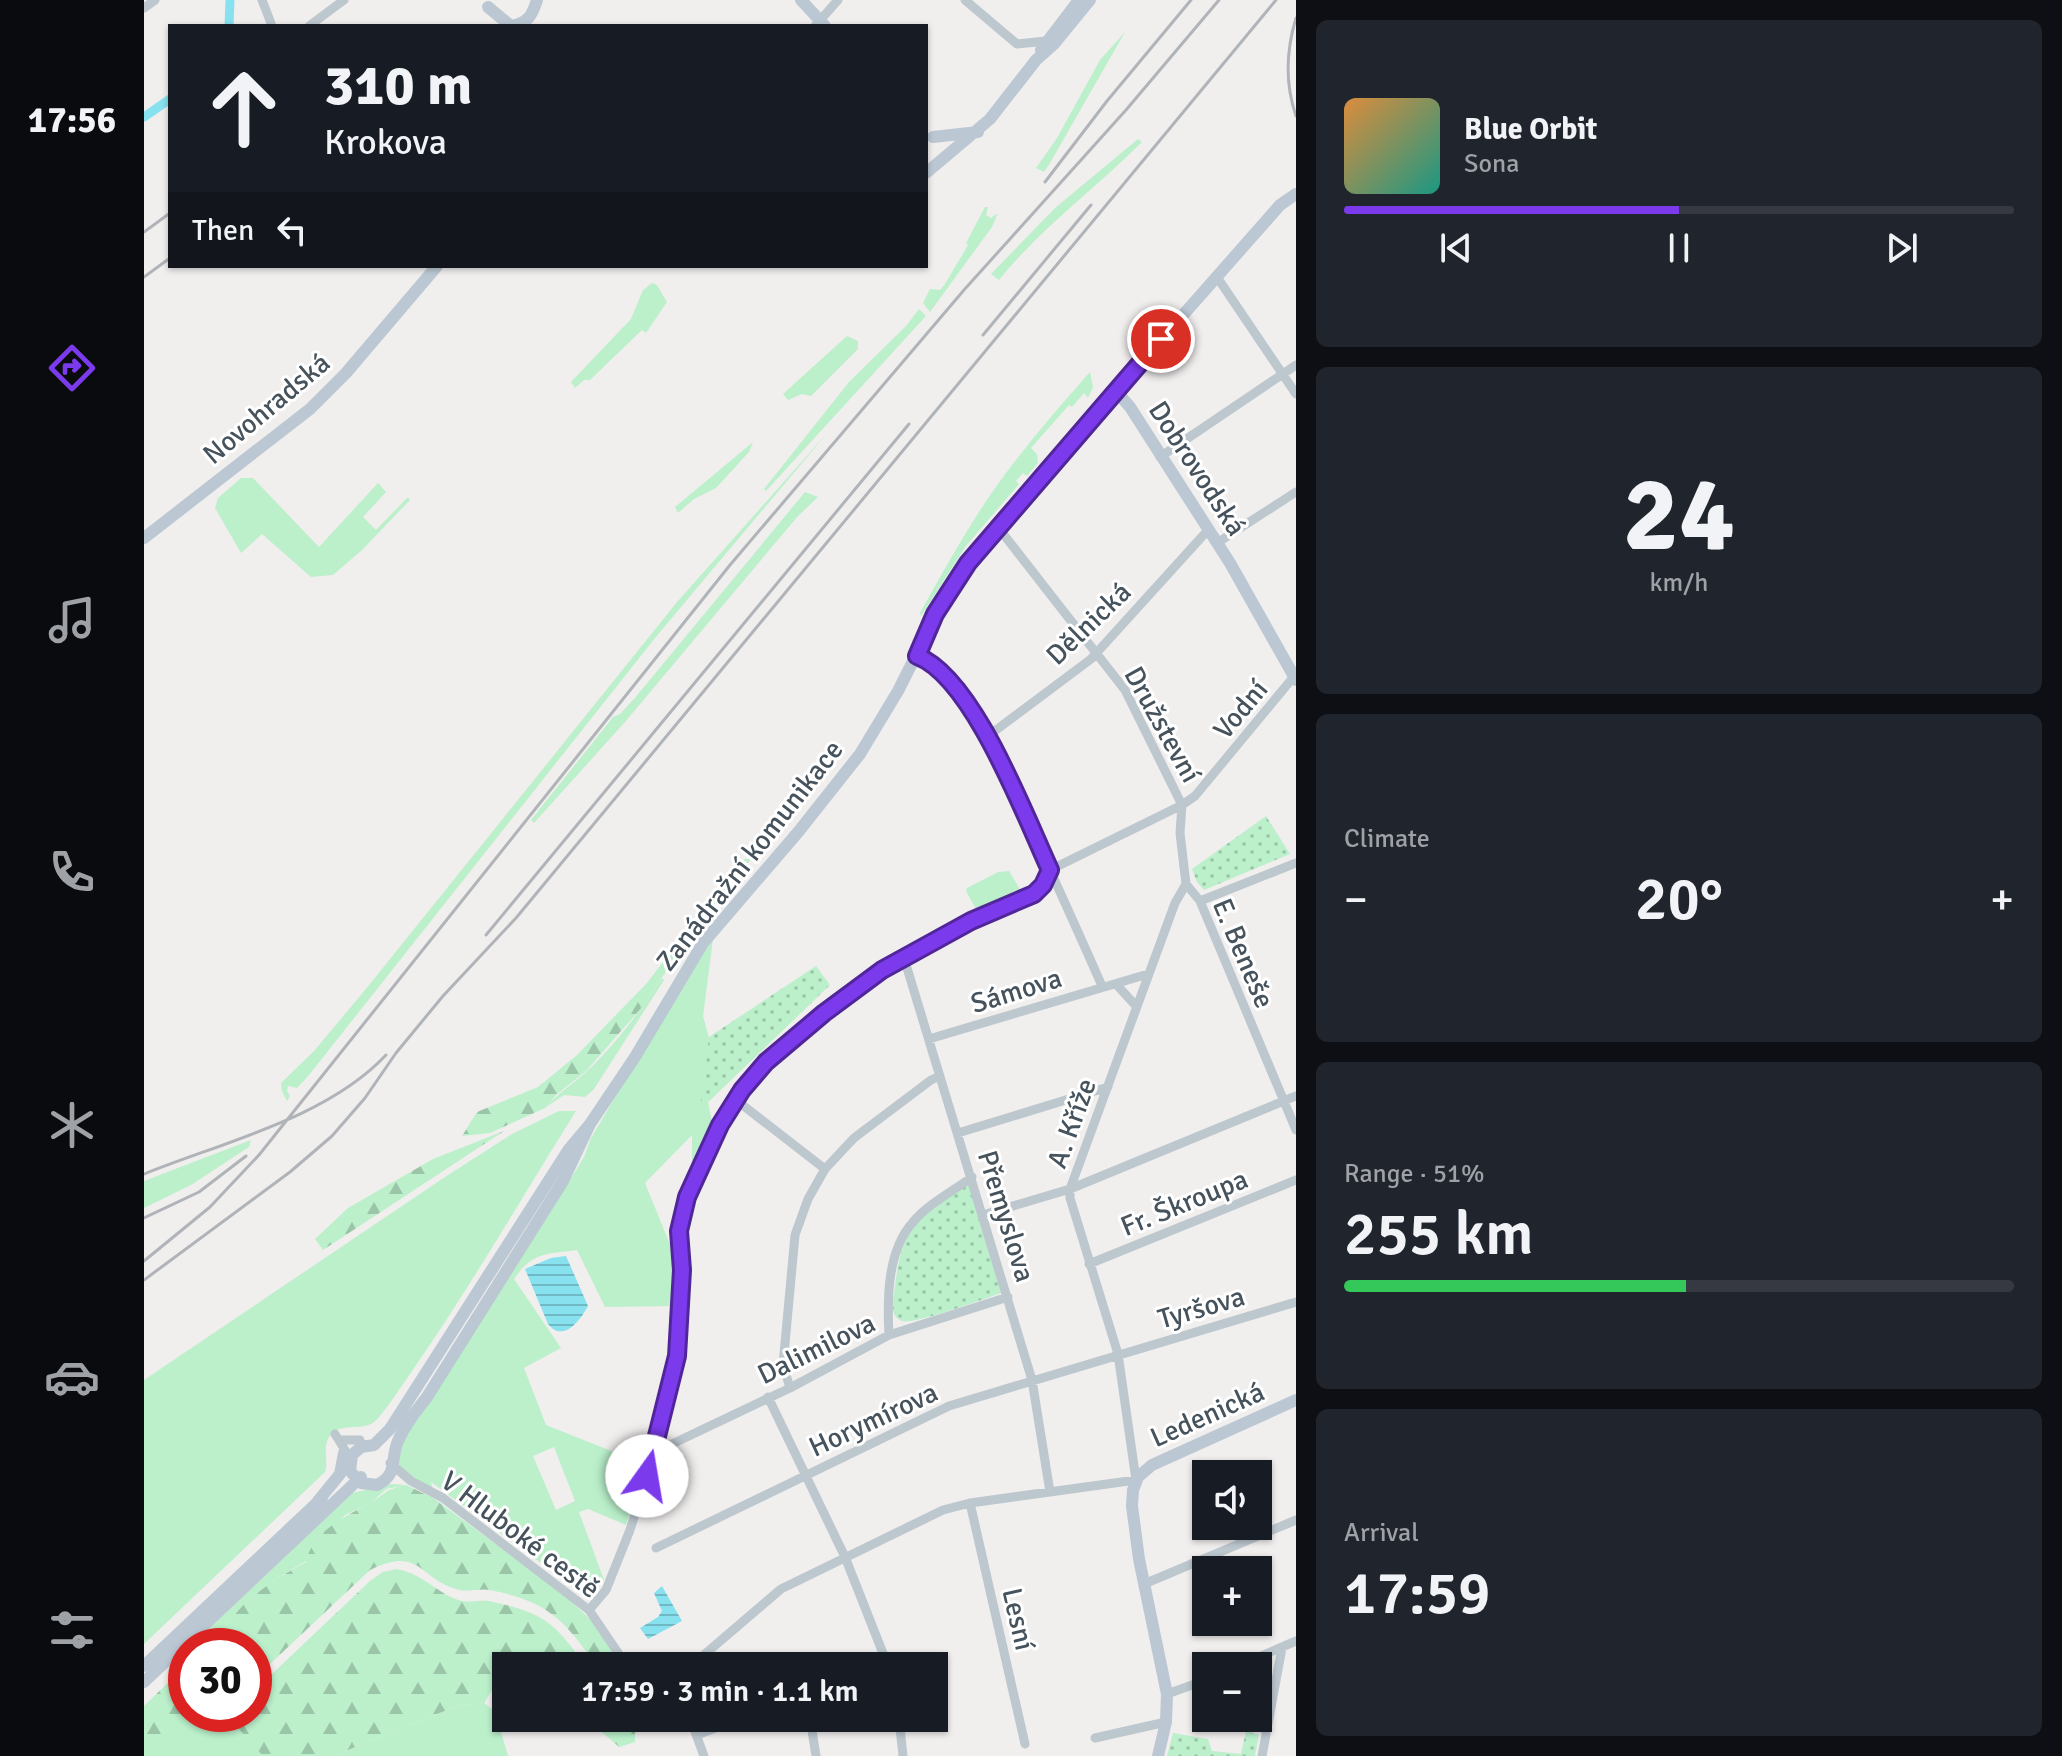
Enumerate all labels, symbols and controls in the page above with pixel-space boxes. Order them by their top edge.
text: 310 m [324,51,472,120]
icon: ahead [192,56,296,160]
text: 17:56 [28,98,116,143]
text: Blue Orbit [1464,111,1597,148]
text: Krokova [324,120,447,165]
text: Sona [1464,148,1519,180]
icon: left [270,208,314,252]
text: Then [192,212,254,249]
icon: previous [1434,226,1478,270]
icon: pause [1657,226,1701,270]
icon: next [1880,226,1924,270]
pin [1127,305,1195,373]
icon: arrive [1139,317,1183,361]
icon: directions [44,340,100,396]
street label: Novohradská [196,346,337,472]
street label: Dobrovodská [1141,395,1253,542]
text: 24 [1623,451,1735,579]
text: km/h [1650,567,1708,599]
street label: Dělnická [1039,575,1138,672]
icon: music [44,592,100,648]
street label: Družstevní [1116,661,1208,789]
street label: Vodní [1206,673,1276,746]
street label: Zanádražní komunikace [649,734,850,978]
text: Climate [1344,823,1430,855]
icon: phone [44,844,100,900]
text: 20° [1635,863,1723,937]
text: − [1344,873,1368,927]
text: + [1990,873,2014,927]
street label: E. Beneše [1205,893,1281,1013]
street label: Sámova [967,961,1066,1021]
street label: A. Kříže [1040,1074,1104,1173]
icon: climate [44,1097,100,1153]
street label: Přemyslova [970,1147,1042,1286]
text: Range · 51% [1344,1158,1485,1190]
street label: Fr. Škroupa [1116,1162,1253,1244]
text: 255 km [1344,1198,1533,1272]
street label: Tyršova [1154,1279,1249,1337]
street label: Dalimilova [752,1306,881,1392]
icon: car [44,1349,100,1405]
street label: Horymírova [804,1375,943,1465]
street label: Ledenická [1145,1375,1270,1455]
position arrow [605,1434,689,1518]
map controls [1192,1460,1272,1732]
button: sound [1192,1460,1272,1540]
street label: V Hluboké cestě [434,1464,607,1606]
text: Arrival [1344,1517,1419,1549]
button: + [1192,1556,1272,1636]
text: 17:59 [1344,1557,1491,1631]
street label: Lesní [994,1585,1042,1654]
icon: filters [44,1602,100,1658]
speed limit sign: 30 [168,1628,272,1732]
button: − [1192,1652,1272,1732]
text: 17:59 · 3 min · 1.1 km [581,1673,859,1710]

